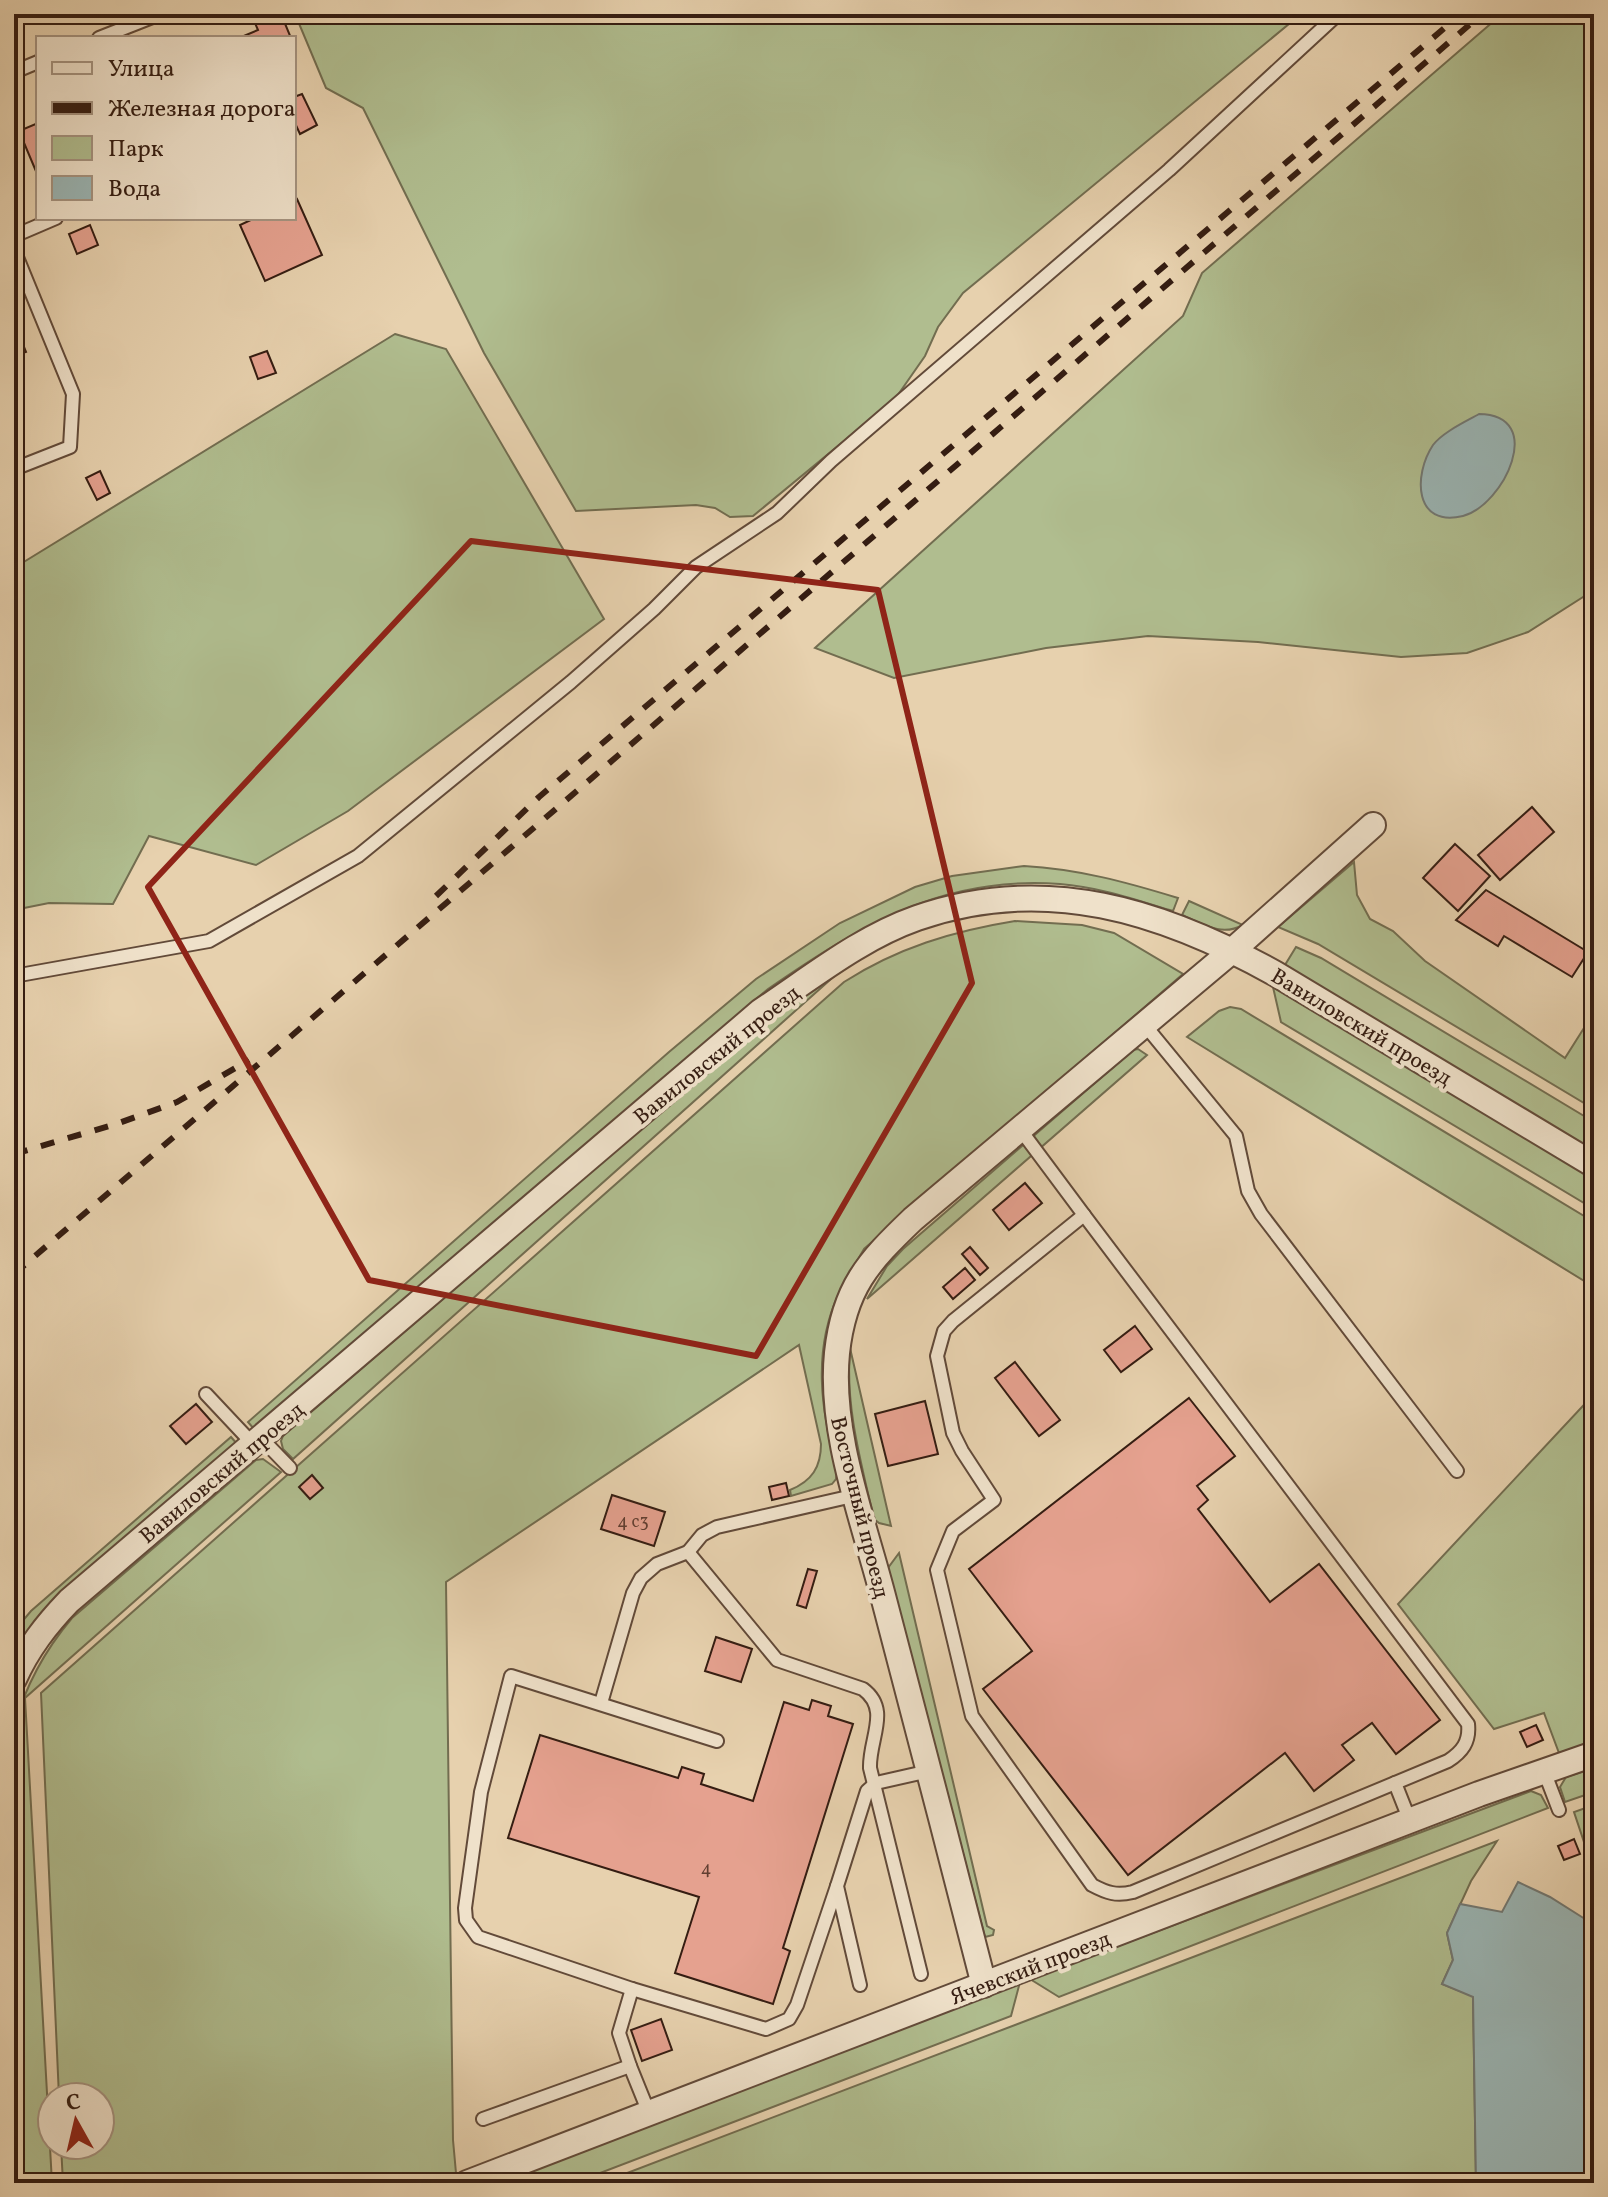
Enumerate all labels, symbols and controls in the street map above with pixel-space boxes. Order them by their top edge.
legend [36,36,296,220]
text: Улица [108,53,175,87]
text: Железная дорога [108,93,296,127]
text: Парк [108,133,164,167]
text: Вода [108,173,161,207]
street label: Вавиловский проезд [1264,962,1458,1095]
street label: Вавиловский проезд [628,979,808,1133]
street label: Вавиловский проезд [134,1395,312,1552]
street label: Восточный проезд [821,1414,896,1602]
house number: 4 с3 [617,1510,649,1535]
house number: 4 [701,1857,711,1882]
street label: Ячевский проезд [946,1924,1116,2014]
north arrow [36,2081,116,2161]
text: С [64,2087,83,2120]

